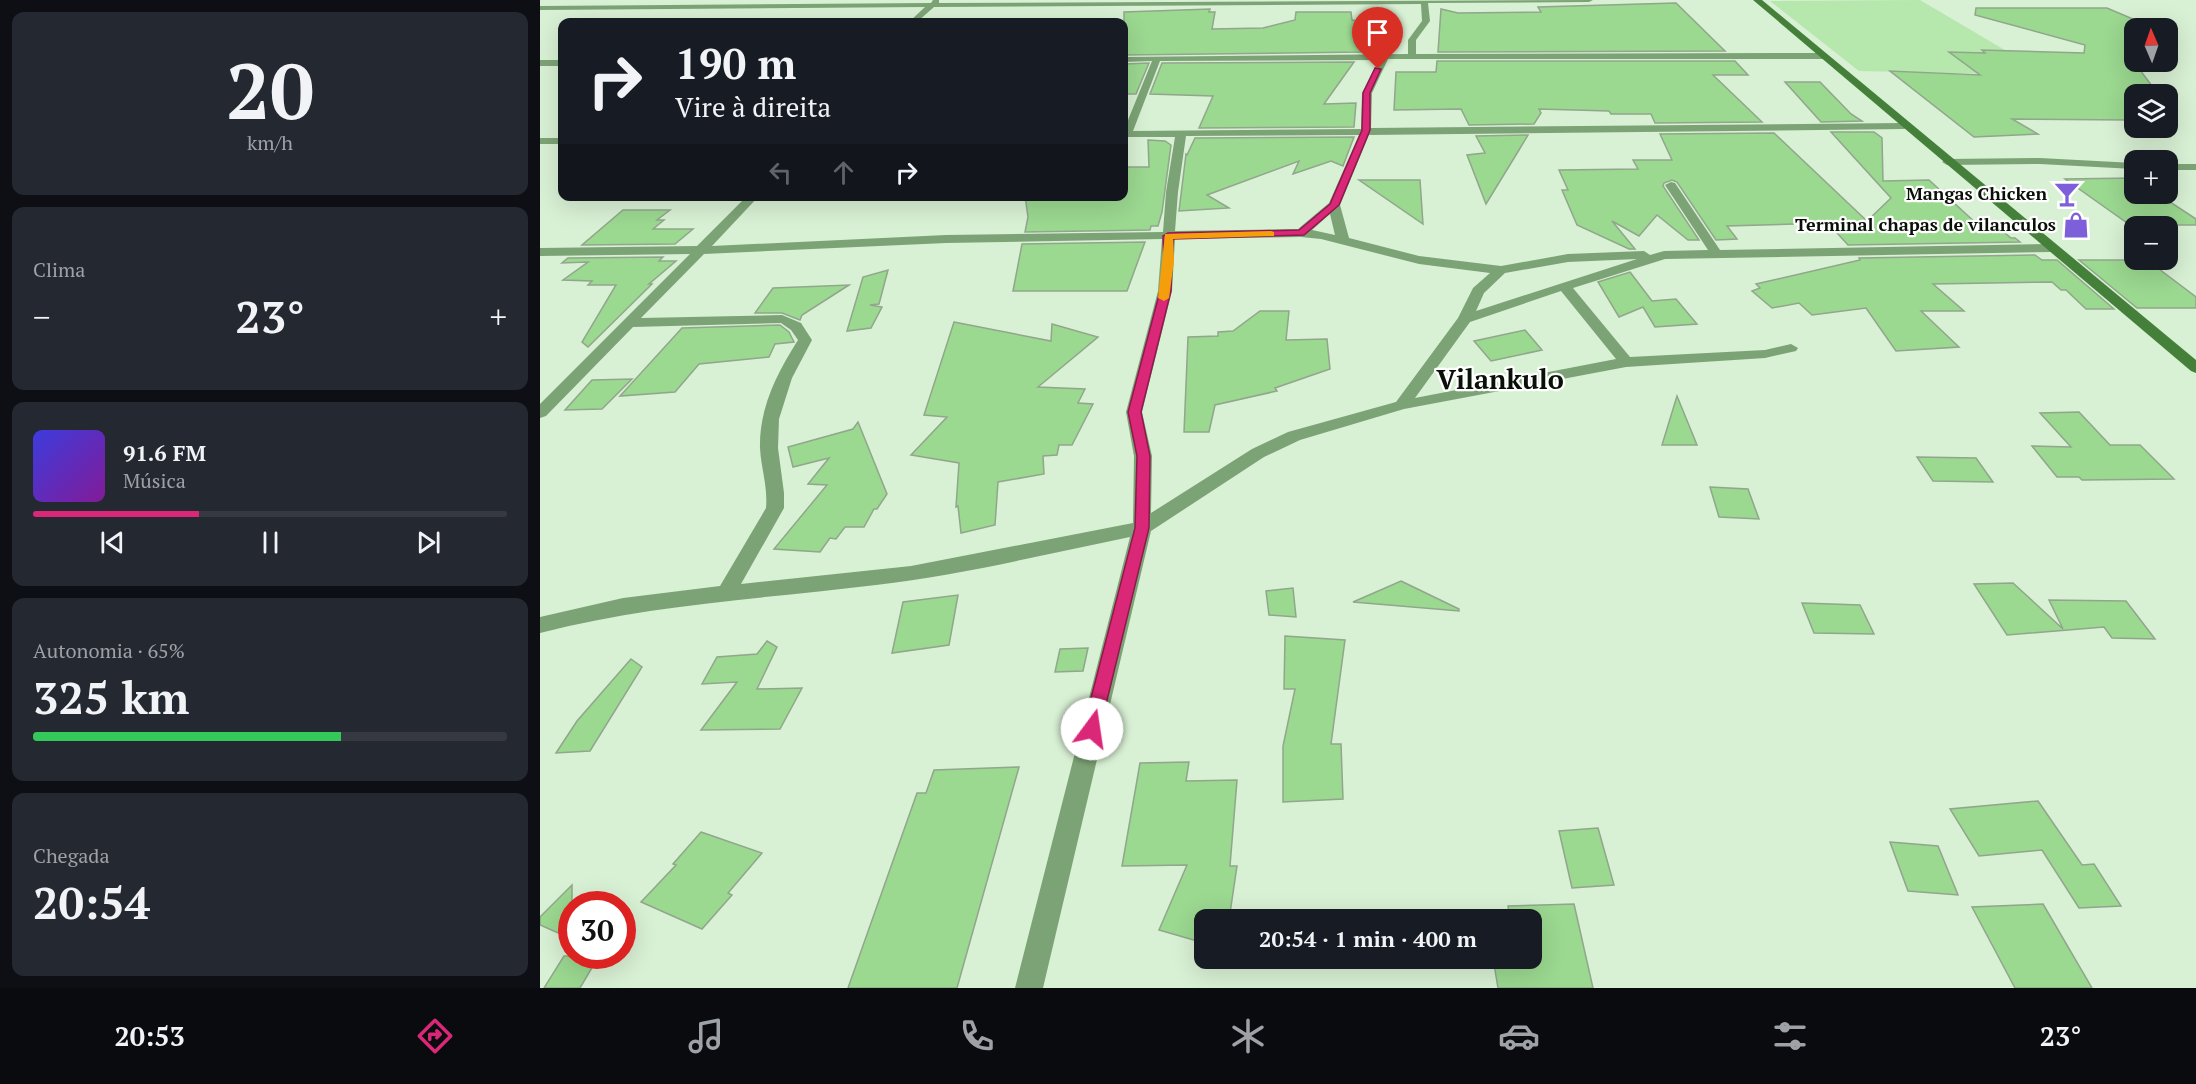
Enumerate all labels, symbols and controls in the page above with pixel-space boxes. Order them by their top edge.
pin [1352,7,1403,69]
icon: arrive [1361,16,1394,49]
north arrow [2124,18,2178,72]
map controls [2124,18,2178,270]
text: 190 m [675,35,796,91]
text: 20 [226,38,314,141]
icon: right [576,42,654,120]
button: layers [2124,84,2178,138]
text: Vire à direita [675,89,831,125]
text: km/h [247,129,293,156]
button: + [2124,150,2178,204]
icon: left [764,156,797,189]
icon: ahead [827,156,860,189]
icon: right [890,156,923,189]
bar icon: Mangas Chicken [2052,179,2082,209]
place label: Mangas Chicken [1906,181,2047,205]
shop icon: Terminal chapas de vilanculos [2061,210,2091,240]
place label: Terminal chapas de vilanculos [1795,212,2056,236]
button: − [2124,216,2178,270]
text: Clima [33,256,85,283]
text: 23° [235,286,305,346]
text: − [33,295,51,338]
text: + [489,295,507,338]
district label: Vilankulo [1436,361,1564,397]
text: 91.6 FM [123,438,206,467]
text: Música [123,467,186,494]
icon: previous [96,526,129,559]
icon: pause [254,526,287,559]
icon: next [412,526,445,559]
text: Autonomia · 65% [33,637,185,664]
text: 325 km [33,667,189,727]
position arrow [1060,697,1124,761]
text: Chegada [33,842,110,869]
text: 20:54 [33,872,150,932]
speed limit sign: 30 [558,891,636,969]
text: 20:54 · 1 min · 400 m [1259,924,1477,953]
icon: directions [414,1015,456,1057]
icon: music [685,1015,727,1057]
icon: phone [956,1015,998,1057]
icon: climate [1227,1015,1269,1057]
icon: car [1498,1015,1540,1057]
icon: filters [1769,1015,1811,1057]
text: 20:53 [115,1018,185,1054]
text: 23° [2040,1018,2081,1054]

